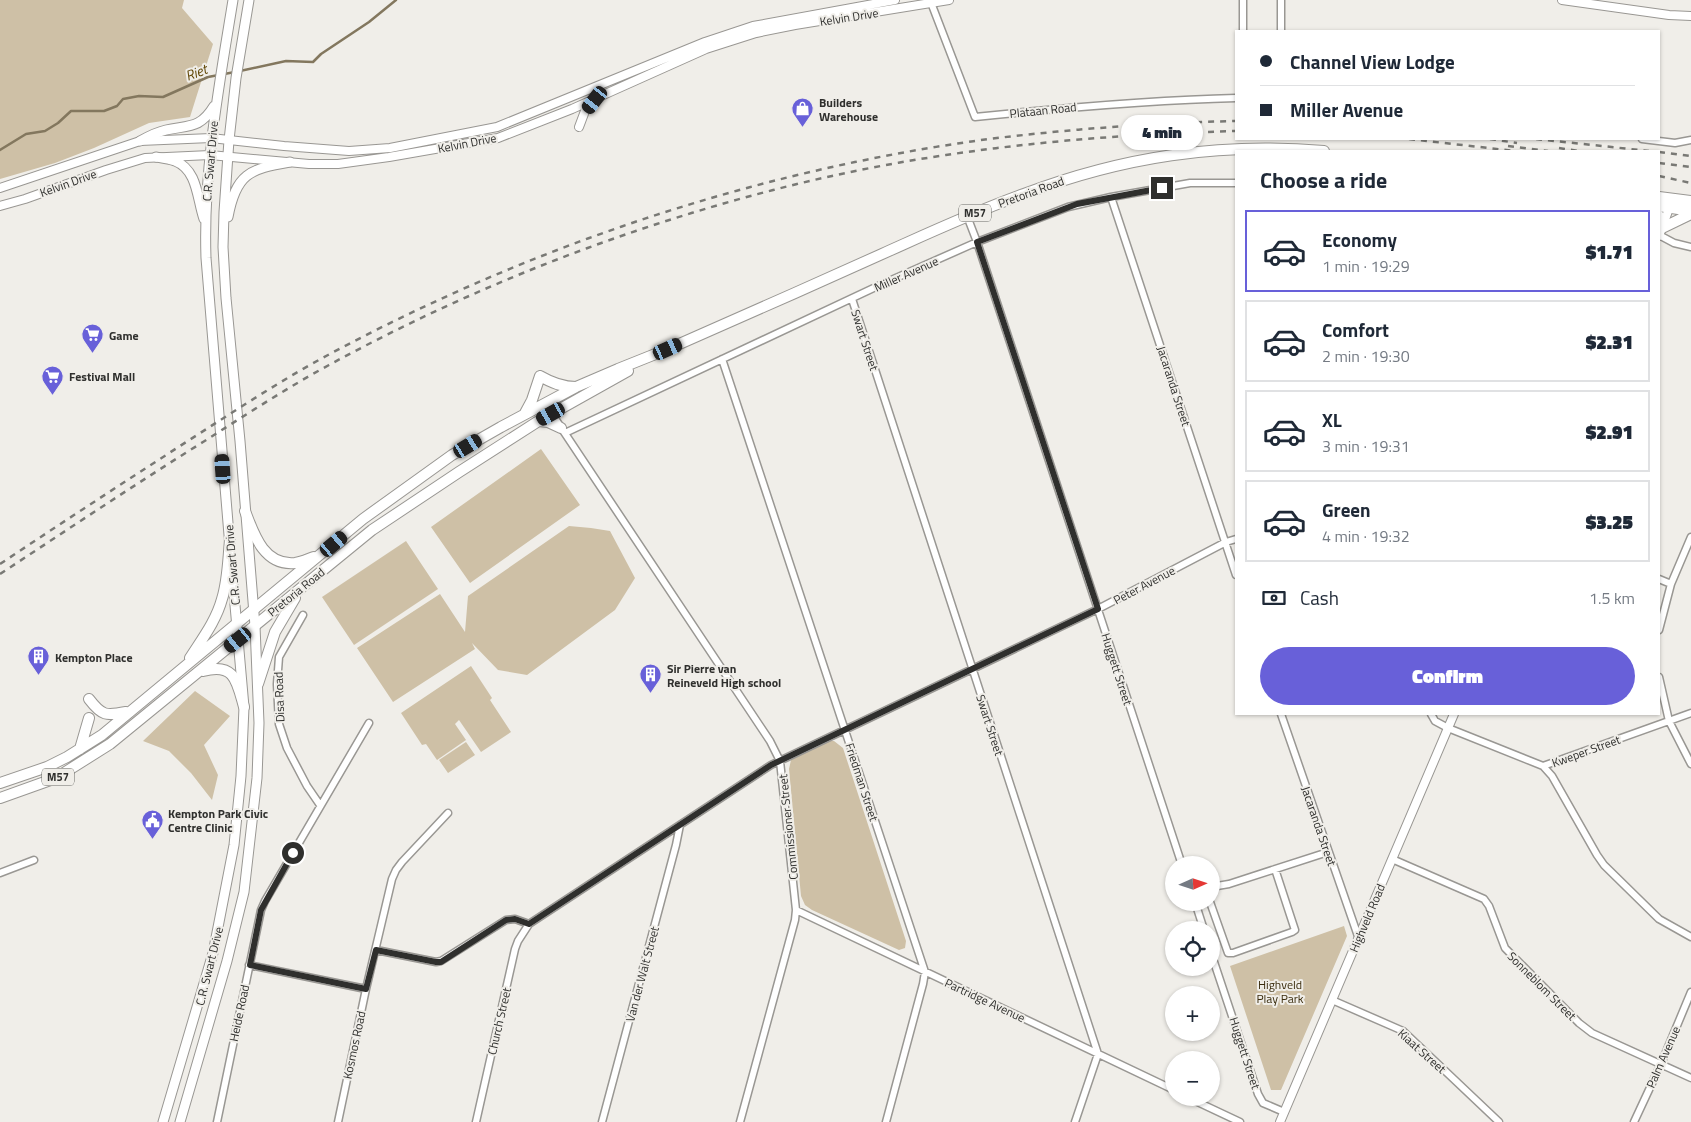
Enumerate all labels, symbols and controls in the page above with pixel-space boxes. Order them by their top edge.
street label: Kelvin Drive [818,3,880,31]
text: Channel View Lodge [1290,47,1455,76]
water label: Riet [182,58,211,86]
car [579,84,610,116]
place label: Builders Warehouse [819,93,878,126]
text: Miller Avenue [1290,95,1403,124]
shop icon: Builders Warehouse [791,97,815,128]
street label: Plataan Road [1009,97,1077,123]
callout: 4 min [1121,116,1203,150]
street label: C.R. Swart Drive [197,120,223,202]
text: 4 min [1142,120,1182,144]
street label: Kelvin Drive [436,128,498,158]
text: Choose a ride [1260,163,1387,197]
street label: Kelvin Drive [37,164,99,202]
street label: Pretoria Road [995,171,1067,213]
route end [1151,177,1173,199]
road number: M57 [959,204,991,222]
text: Economy [1322,225,1397,254]
icon: car [1262,229,1307,274]
text: $1.71 [1586,237,1633,266]
street label: Miller Avenue [871,251,941,297]
text: 1 min · 19:29 [1322,254,1410,278]
street label: Swart Street [846,307,884,374]
text: Comfort [1322,315,1389,344]
icon: car [1262,319,1307,364]
supermarket icon: Game [81,323,105,354]
place label: Game [109,326,139,345]
text: $2.31 [1586,327,1633,356]
car [651,336,684,362]
street label: Jacaranda Street [1152,343,1196,429]
text: 2 min · 19:30 [1322,344,1410,368]
supermarket icon: Festival Mall [41,364,65,395]
place label: Festival Mall [69,367,135,386]
car [534,400,567,428]
text: XL [1322,405,1342,434]
icon: car [1262,409,1307,454]
text: $2.91 [1586,417,1633,446]
car [451,432,484,460]
text: 3 min · 19:31 [1322,434,1410,458]
car [214,454,231,484]
text: Green [1322,495,1371,524]
icon: car [1262,499,1307,544]
text: $3.25 [1586,507,1633,536]
street label: C.R. Swart Drive [219,524,245,606]
text: 4 min · 19:32 [1322,524,1410,548]
car [317,529,350,559]
street label: Peter Avenue [1110,561,1178,609]
street label: Pretoria Road [263,563,329,621]
text: Cash [1300,583,1339,612]
icon: cash [1260,584,1288,612]
text: 1.5 km [1589,586,1635,610]
car [221,625,254,655]
street label: Huggett Street [1096,630,1138,708]
building icon: Kempton Place [27,645,51,676]
button: Confirm [1260,647,1635,705]
place label: Kempton Place [55,648,133,667]
place label: Sir Pierre van Reineveld High school [667,659,781,692]
building icon: Sir Pierre van Reineveld High school [639,663,663,694]
street label: Disa Road [269,671,289,723]
street label: Swart Street [971,692,1009,759]
street label: Kweper Street [1549,730,1624,772]
street label: Friedman Street [840,740,884,824]
road number: M57 [42,769,74,786]
street label: Commissioner Street [773,773,803,881]
street label: Jacaranda Street [1296,784,1342,869]
place label: Kempton Park Civic Centre Clinic [168,804,268,837]
public building icon: Kempton Park Civic Centre Clinic [140,808,164,839]
route start [282,842,304,864]
north arrow [1165,856,1220,911]
map controls [1165,856,1220,1106]
street label: Highveld Road [1344,881,1390,955]
button: locate [1165,921,1220,976]
street label: Van der Walt Street [620,923,664,1024]
street label: C.R. Swart Drive [190,925,228,1007]
street label: Sonneblom Street [1503,947,1581,1025]
street label: Partridge Avenue [942,973,1028,1027]
park label: Highveld Play Park [1256,975,1304,1008]
street label: Heide Road [224,983,254,1043]
street label: Church Street [482,985,516,1057]
button: + [1165,986,1220,1041]
street label: Kosmos Road [338,1009,370,1081]
street label: Huggett Street [1224,1014,1266,1092]
street label: Palm Avenue [1641,1023,1685,1091]
street label: Kiaat Street [1394,1024,1451,1078]
button: − [1165,1051,1220,1106]

